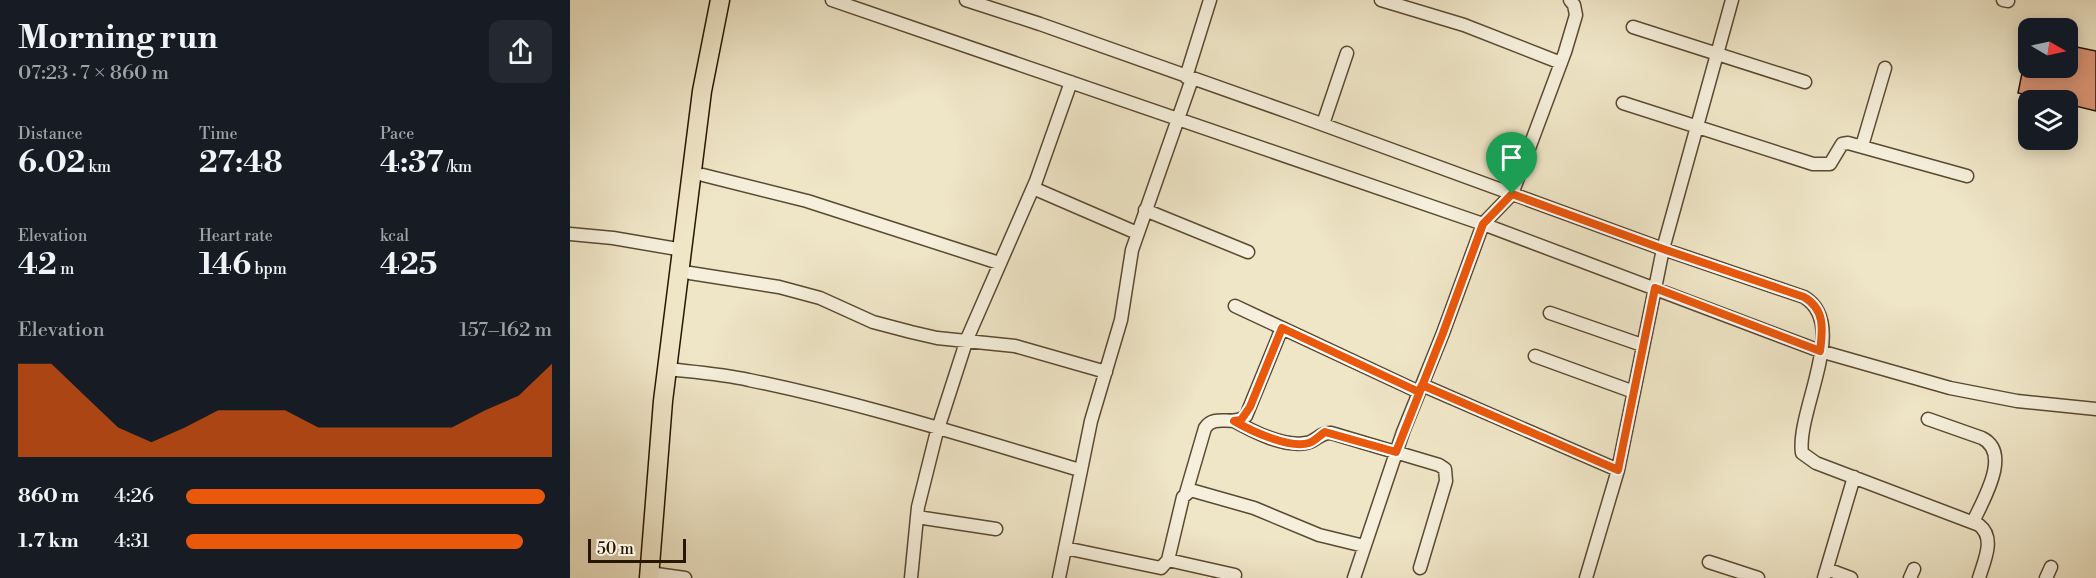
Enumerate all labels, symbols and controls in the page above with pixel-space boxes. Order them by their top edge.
text: Morning run [18,18,218,59]
north arrow [2018,18,2078,78]
map controls [2018,18,2078,150]
button: share [489,20,552,83]
text: 07:23 · 7 × 860 m [18,61,169,86]
button: layers [2018,90,2078,150]
text: Distance [18,124,83,144]
text: Time [199,124,238,144]
text: Pace [380,124,414,144]
pin [1486,132,1537,194]
icon: arrive [1495,141,1528,174]
text: 6.02 [18,144,85,182]
text: 27:48 [199,144,283,182]
text: 4:37 [380,144,443,182]
text: km [85,157,111,177]
text: /km [443,157,472,177]
text: Elevation [18,226,87,246]
text: Heart rate [199,226,273,246]
text: kcal [380,226,409,246]
text: 42 [18,246,57,284]
text: 146 [199,246,251,284]
text: 425 [380,246,437,284]
text: m [57,259,74,279]
text: bpm [251,259,287,279]
text: Elevation [18,318,105,343]
text: 157–162 m [459,318,552,343]
text: 860 m [18,484,79,509]
text: 4:26 [114,484,154,509]
text: 1.7 km [18,529,79,554]
text: 4:31 [114,529,150,554]
scale bar [588,536,686,564]
text: 50 m [597,539,634,559]

